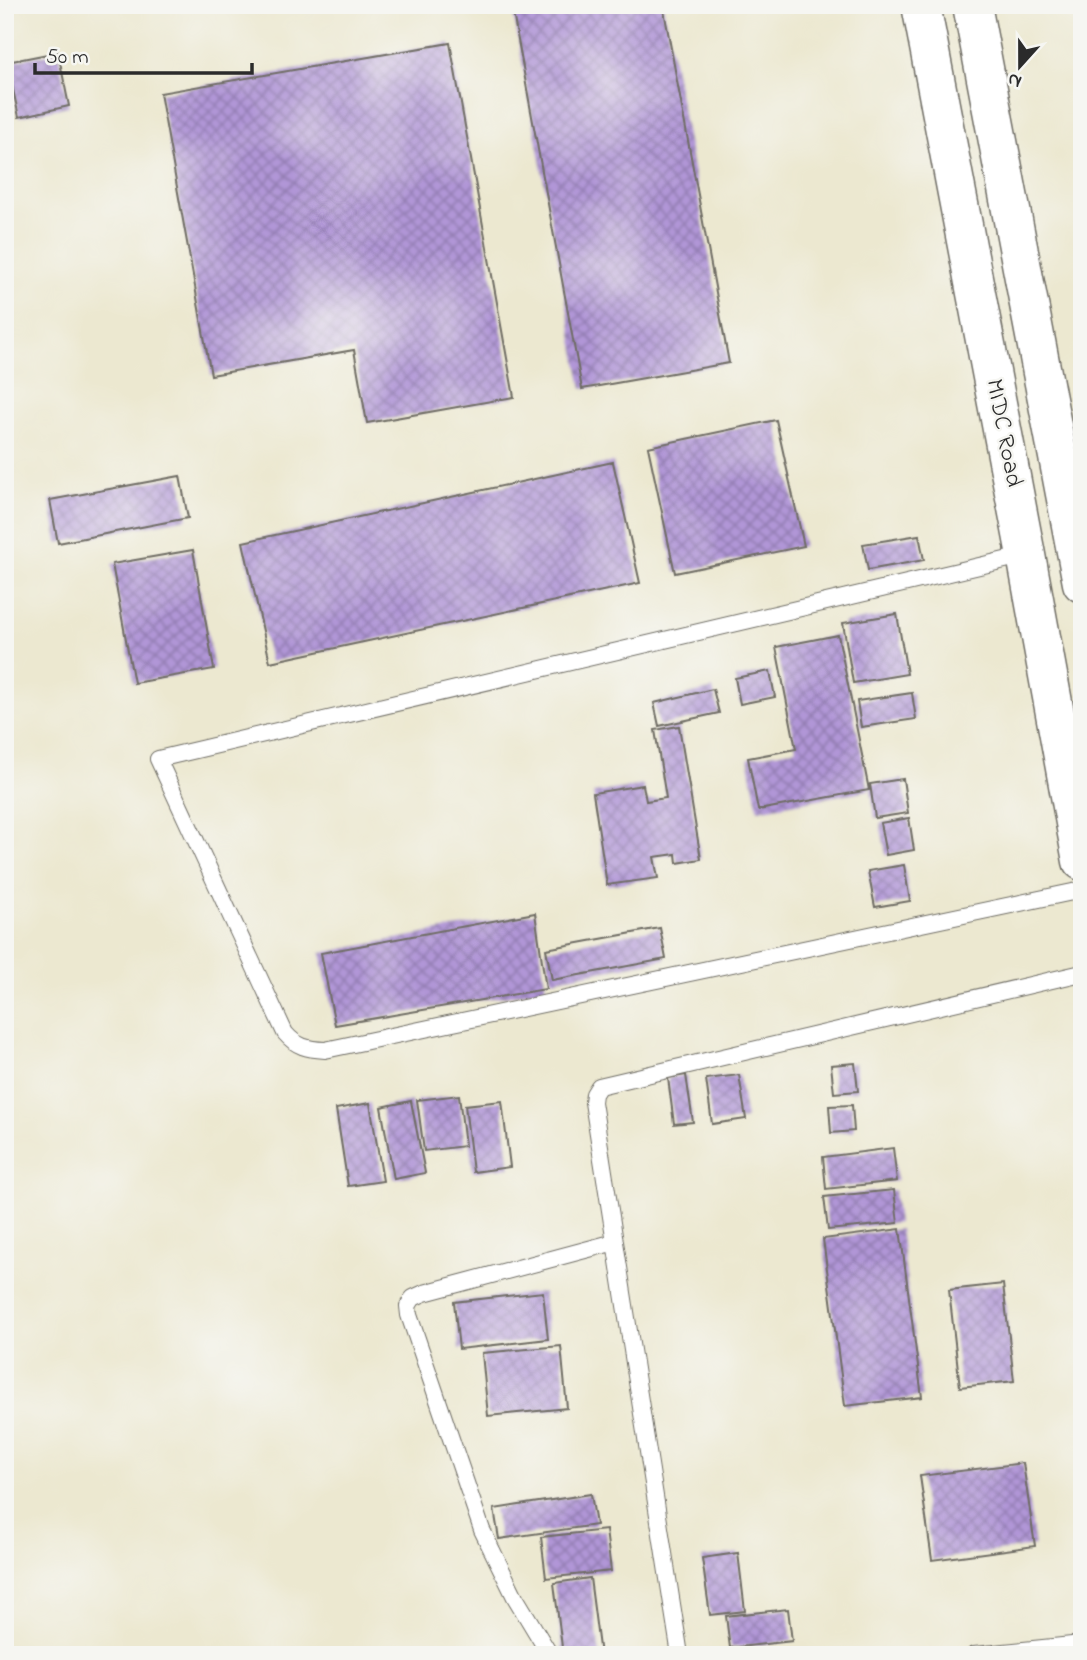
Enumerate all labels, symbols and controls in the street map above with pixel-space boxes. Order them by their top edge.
scale bar [35,32,252,76]
north arrow [986,32,1056,102]
text: 50 m [46,43,89,73]
text: N [1004,65,1026,94]
street label: MIDC Road [975,376,1031,490]

